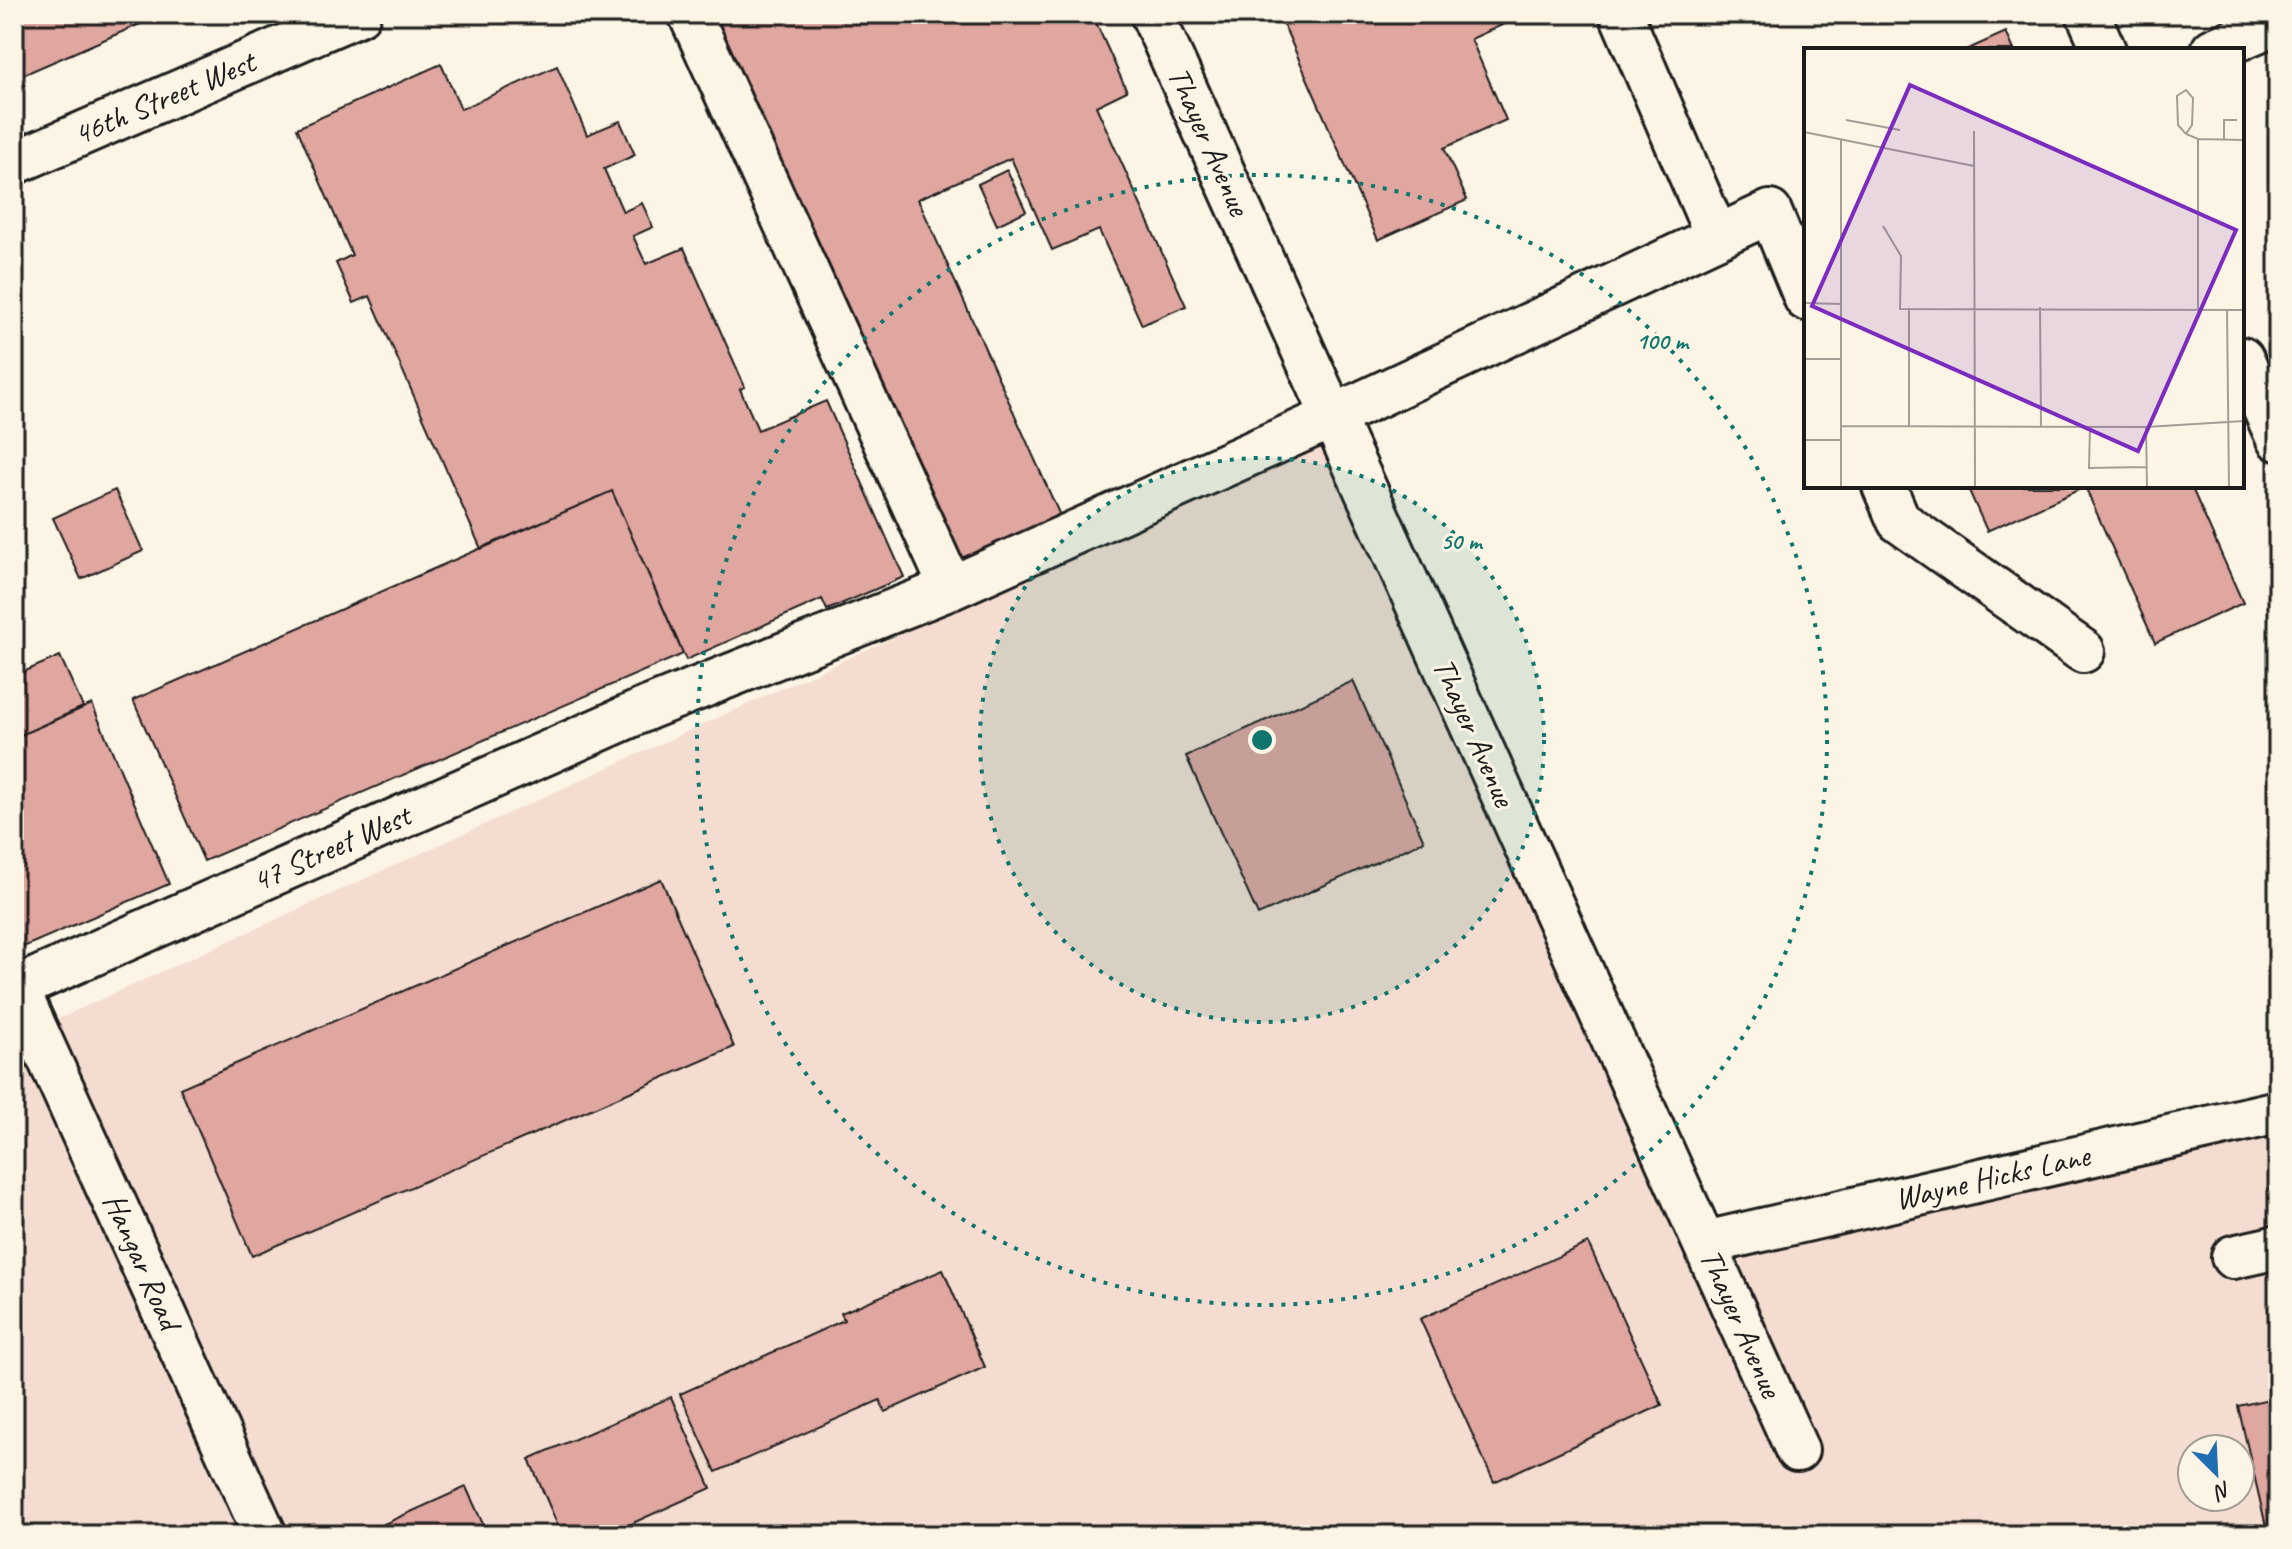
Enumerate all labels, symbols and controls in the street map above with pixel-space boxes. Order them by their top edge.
street label: 46th Street West [67,40,264,155]
inset map [1804,48,2244,488]
street label: Thayer Avenue [1158,60,1261,224]
text: 100 m [1636,326,1690,356]
text: 50 m [1441,526,1484,556]
street label: Thayer Avenue [1423,651,1526,815]
centre of rings [1248,726,1276,754]
street label: 47 Street West [245,794,420,901]
street label: Wayne Hicks Lane [1891,1134,2096,1219]
street label: Hangar Road [94,1187,192,1339]
street label: Thayer Avenue [1690,1242,1793,1406]
north arrow [2176,1433,2256,1513]
text: N [2209,1475,2236,1507]

